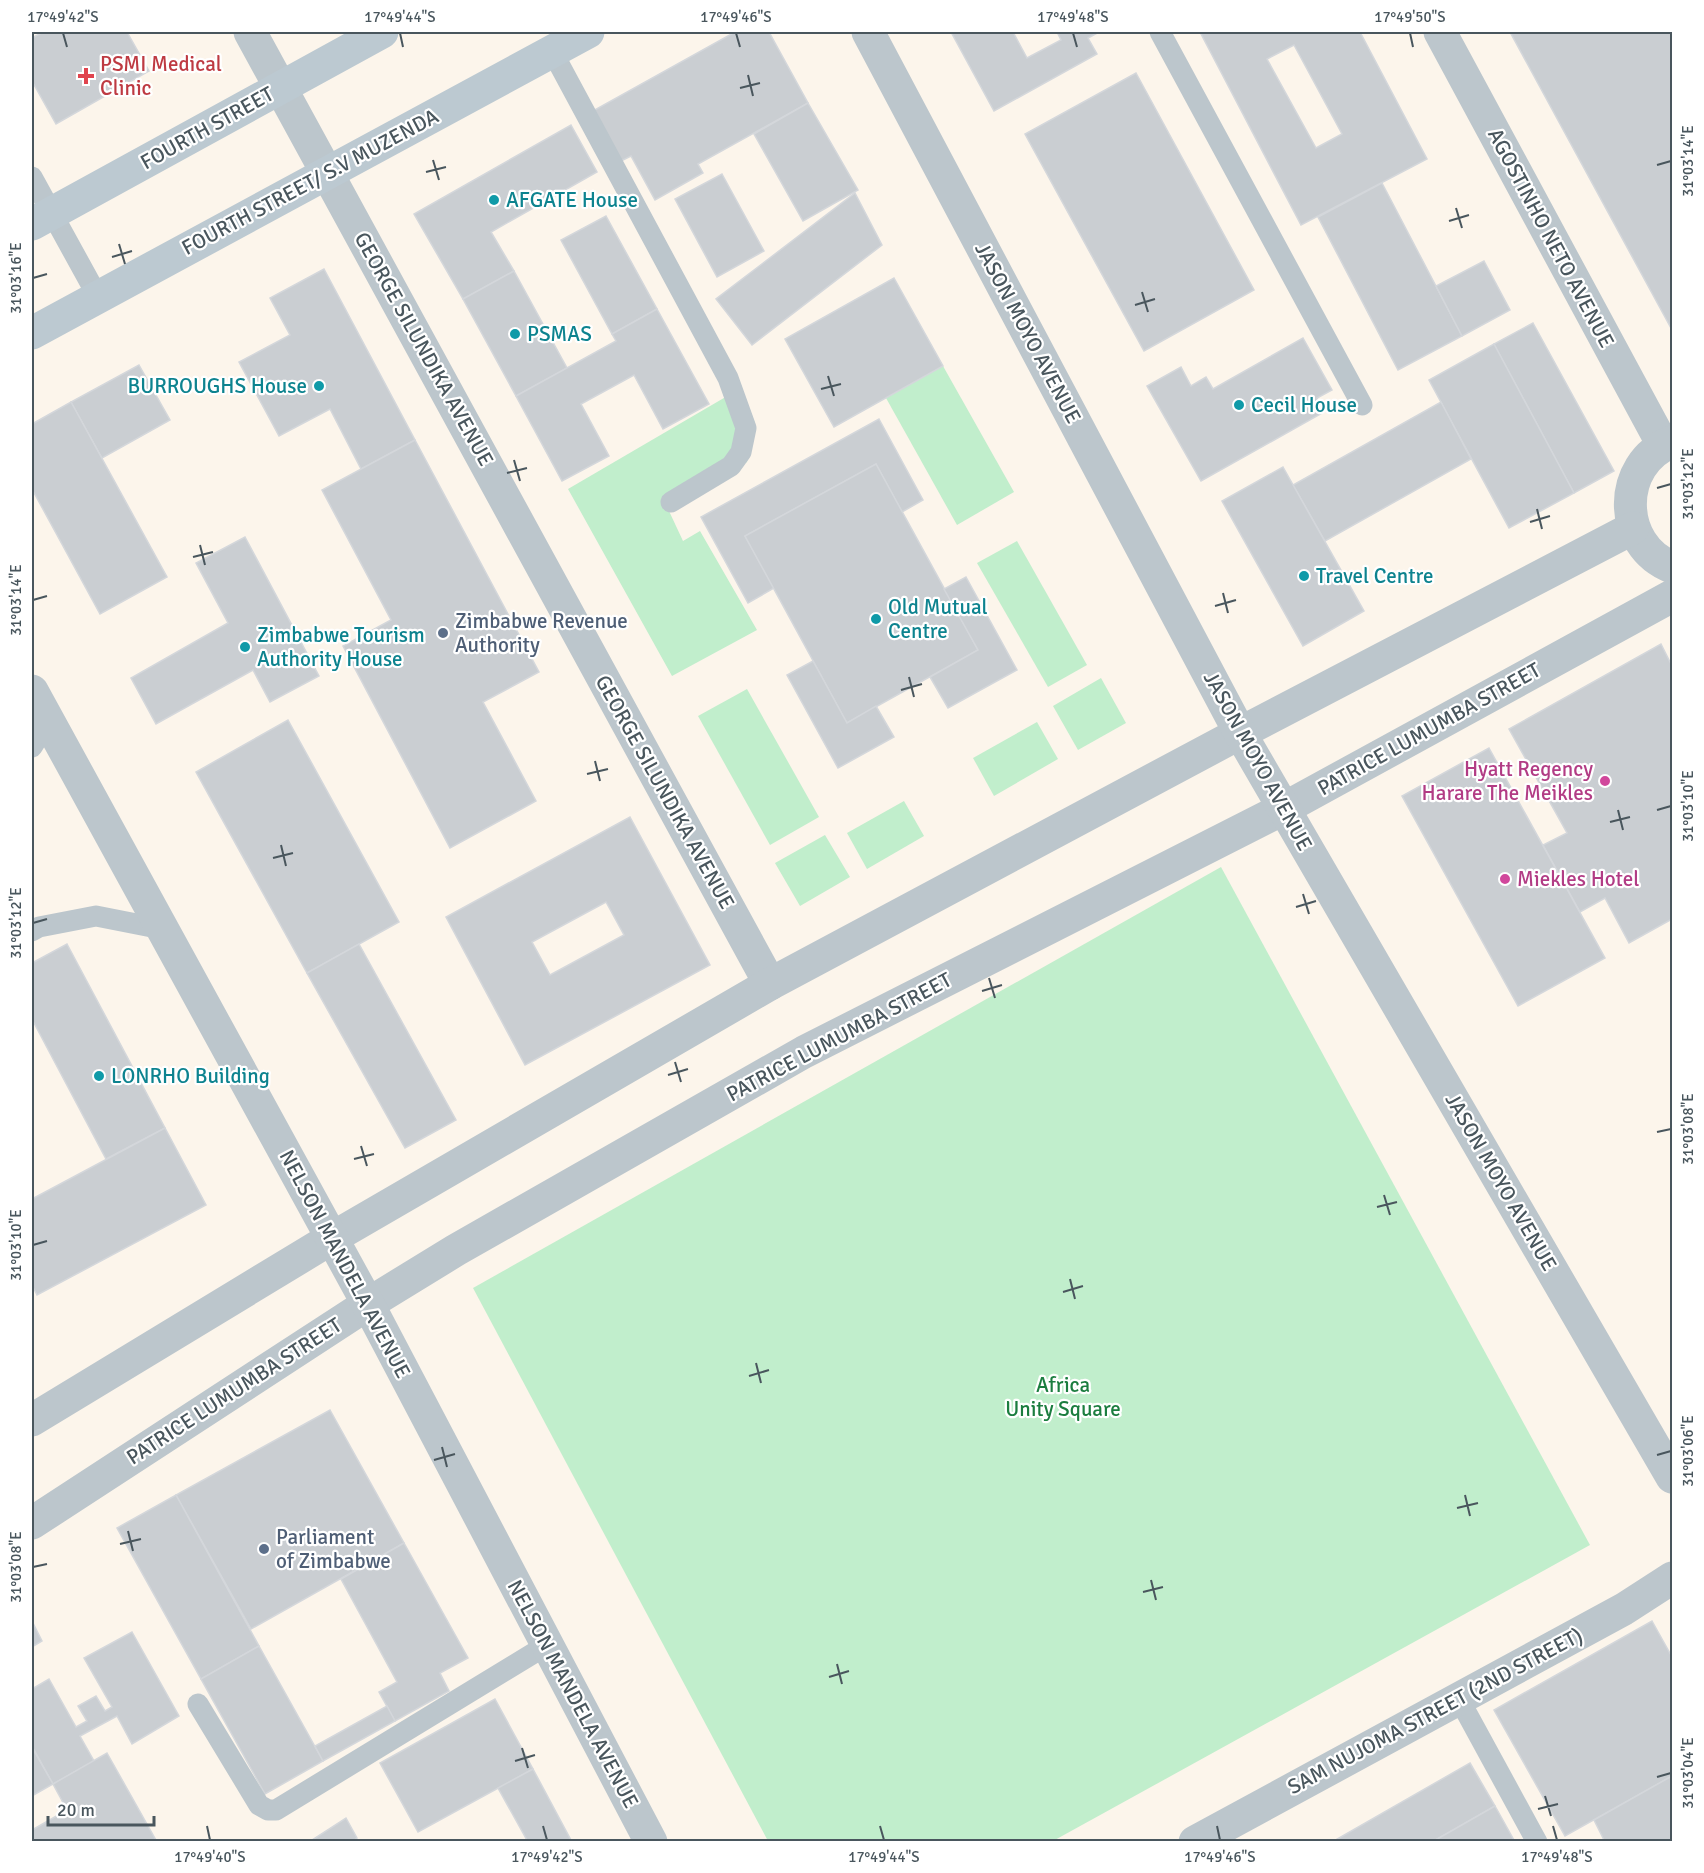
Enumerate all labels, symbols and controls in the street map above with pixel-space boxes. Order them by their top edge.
text: 17°49'42"S [27,8,99,26]
text: 17°49'44"S [364,8,436,26]
text: 17°49'46"S [700,8,772,26]
text: 17°49'48"S [1037,8,1109,26]
text: 17°49'50"S [1374,8,1446,26]
place label: PSMI Medical Clinic [100,51,222,101]
marker: PSMI Medical Clinic [77,67,95,85]
street label: FOURTH STREET [136,80,279,175]
street label: FOURTH STREET/ S.V MUZENDA [177,103,443,261]
street label: AGOSTINHO NETO AVENUE [1482,124,1620,352]
text: 31°03'14"E [1679,125,1697,197]
place label: AFGATE House [506,187,638,213]
marker: AFGATE House [487,193,501,207]
street label: GEORGE SILUNDIKA AVENUE [349,227,499,471]
street label: JASON MOYO AVENUE [969,238,1087,428]
text: 31°03'16"E [7,242,25,314]
place label: PSMAS [527,321,592,347]
marker: PSMAS [508,327,522,341]
place label: BURROUGHS House [127,373,307,399]
marker: BURROUGHS House [312,379,326,393]
place label: Cecil House [1251,392,1357,418]
marker: Cecil House [1232,398,1246,412]
text: 31°03'12"E [1679,448,1697,520]
place label: Travel Centre [1316,563,1433,589]
text: 31°03'14"E [7,564,25,636]
marker: Travel Centre [1297,569,1311,583]
place label: Old Mutual Centre [888,594,988,644]
place label: Zimbabwe Revenue Authority [455,608,628,658]
marker: Old Mutual Centre [869,612,883,626]
place label: Zimbabwe Tourism Authority House [257,622,425,672]
marker: Zimbabwe Revenue Authority [436,626,450,640]
marker: Zimbabwe Tourism Authority House [238,640,252,654]
street label: PATRICE LUMUMBA STREET [1313,656,1546,801]
street label: JASON MOYO AVENUE [1198,667,1318,855]
street label: GEORGE SILUNDIKA AVENUE [590,670,740,914]
place label: Hyatt Regency Harare The Meikles [1422,756,1593,806]
text: 31°03'10"E [1679,770,1697,842]
marker: Hyatt Regency Harare The Meikles [1598,774,1612,788]
place label: Miekles Hotel [1517,866,1639,892]
marker: Miekles Hotel [1498,872,1512,886]
text: 31°03'12"E [7,887,25,959]
street label: PATRICE LUMUMBA STREET [722,966,956,1107]
place label: LONRHO Building [111,1063,270,1089]
marker: LONRHO Building [92,1069,106,1083]
street label: JASON MOYO AVENUE [1439,1088,1563,1276]
text: 31°03'08"E [1679,1093,1697,1165]
street label: NELSON MANDELA AVENUE [274,1145,416,1383]
text: 31°03'10"E [7,1209,25,1281]
street label: PATRICE LUMUMBA STREET [122,1311,347,1470]
park label: Africa Unity Square [1005,1372,1121,1422]
text: 31°03'06"E [1679,1415,1697,1487]
place label: Parliament of Zimbabwe [276,1524,391,1574]
text: 31°03'08"E [7,1531,25,1603]
marker: Parliament of Zimbabwe [257,1542,271,1556]
street label: NELSON MANDELA AVENUE [502,1575,644,1813]
street label: SAM NUJOMA STREET (2ND STREET) [1283,1622,1587,1800]
text: 31°03'04"E [1679,1737,1697,1809]
scale bar [48,1789,154,1827]
text: 20 m [57,1799,95,1821]
text: 17°49'40"S [174,1848,246,1866]
text: 17°49'42"S [511,1848,583,1866]
text: 17°49'44"S [848,1848,920,1866]
text: 17°49'46"S [1184,1848,1256,1866]
text: 17°49'48"S [1521,1848,1593,1866]

